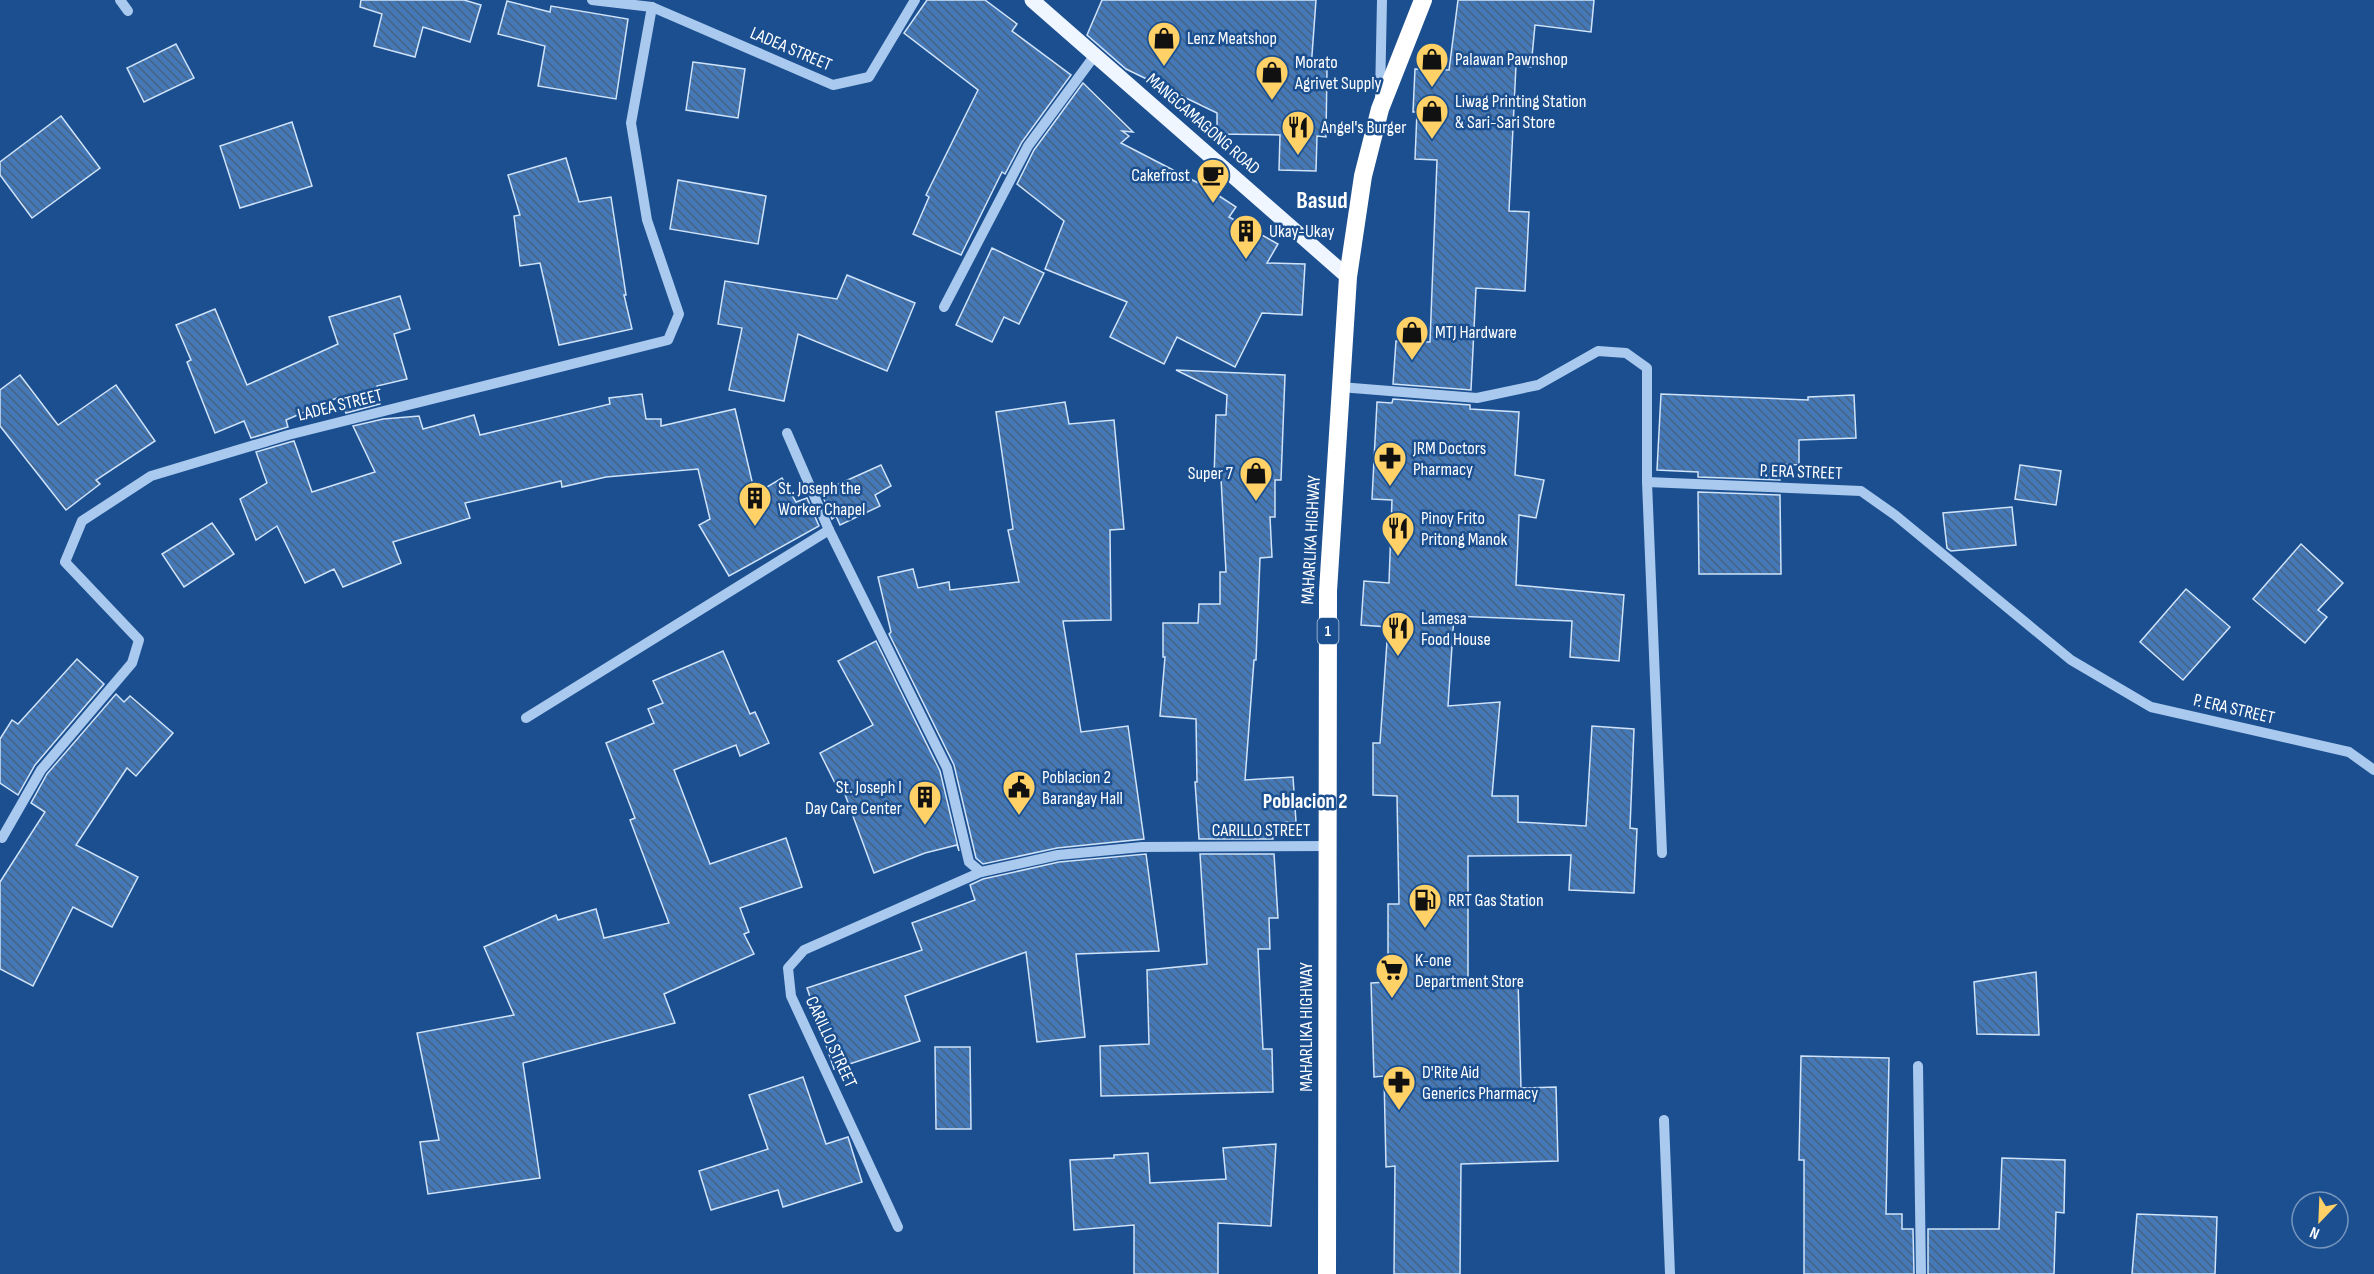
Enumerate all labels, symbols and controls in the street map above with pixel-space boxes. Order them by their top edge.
shop icon: Lenz Meatshop [1146,20,1182,67]
street label: LADEA STREET [747,22,835,76]
place label: Lenz Meatshop [1187,28,1277,49]
shop icon: Palawan Pawnshop [1414,41,1450,88]
place label: Palawan Pawnshop [1455,49,1568,70]
place label: Morato Agrivet Supply [1294,52,1381,94]
shop icon: Morato Agrivet Supply [1254,54,1290,101]
street label: MANGCAMAGONG ROAD [1142,69,1264,179]
place label: Liwag Printing Station & Sari-Sari Store [1455,91,1586,133]
shop icon: Liwag Printing Station & Sari-Sari Store [1414,93,1450,140]
restaurant icon: Angel's Burger [1280,109,1316,156]
place label: Angel's Burger [1320,117,1406,138]
cafe icon: Cakefrost [1195,157,1231,204]
place label: Cakefrost [1131,165,1191,186]
district label: Basud [1296,186,1348,215]
building icon: Ukay-Ukay [1228,213,1264,260]
place label: Ukay-Ukay [1269,221,1335,242]
shop icon: MTJ Hardware [1394,314,1430,361]
place label: MTJ Hardware [1435,322,1517,343]
street label: LADEA STREET [295,384,385,426]
place label: JRM Doctors Pharmacy [1412,438,1486,480]
pharmacy icon: JRM Doctors Pharmacy [1372,440,1408,487]
shop icon: Super 7 [1238,455,1274,502]
street label: P. ERA STREET [1759,460,1843,484]
place label: Super 7 [1188,463,1234,484]
street label: MAHARLIKA HIGHWAY [1297,474,1325,605]
place label: St. Joseph the Worker Chapel [778,478,865,520]
building icon: St. Joseph the Worker Chapel [737,480,773,527]
place label: Pinoy Frito Pritong Manok [1421,508,1507,550]
restaurant icon: Pinoy Frito Pritong Manok [1380,510,1416,557]
place label: Lamesa Food House [1421,608,1491,650]
restaurant icon: Lamesa Food House [1380,610,1416,657]
road number: 1 [1318,618,1338,644]
street label: P. ERA STREET [2191,689,2277,729]
place label: Poblacion 2 Barangay Hall [1042,767,1123,809]
public building icon: Poblacion 2 Barangay Hall [1001,769,1037,816]
place label: St. Joseph I Day Care Center [805,777,902,819]
building icon: St. Joseph I Day Care Center [907,779,943,826]
district label: Poblacion 2 [1263,789,1347,814]
street label: CARILLO STREET [1212,820,1310,841]
fuel station icon: RRT Gas Station [1407,882,1443,929]
place label: RRT Gas Station [1448,890,1544,911]
place label: K-one Department Store [1415,950,1524,992]
supermarket icon: K-one Department Store [1374,952,1410,999]
street label: MAHARLIKA HIGHWAY [1296,962,1317,1092]
street label: CARILLO STREET [801,993,861,1091]
place label: D'Rite Aid Generics Pharmacy [1422,1062,1538,1104]
pharmacy icon: D'Rite Aid Generics Pharmacy [1381,1064,1417,1111]
north arrow [2290,1190,2350,1250]
text: N [2307,1222,2322,1243]

